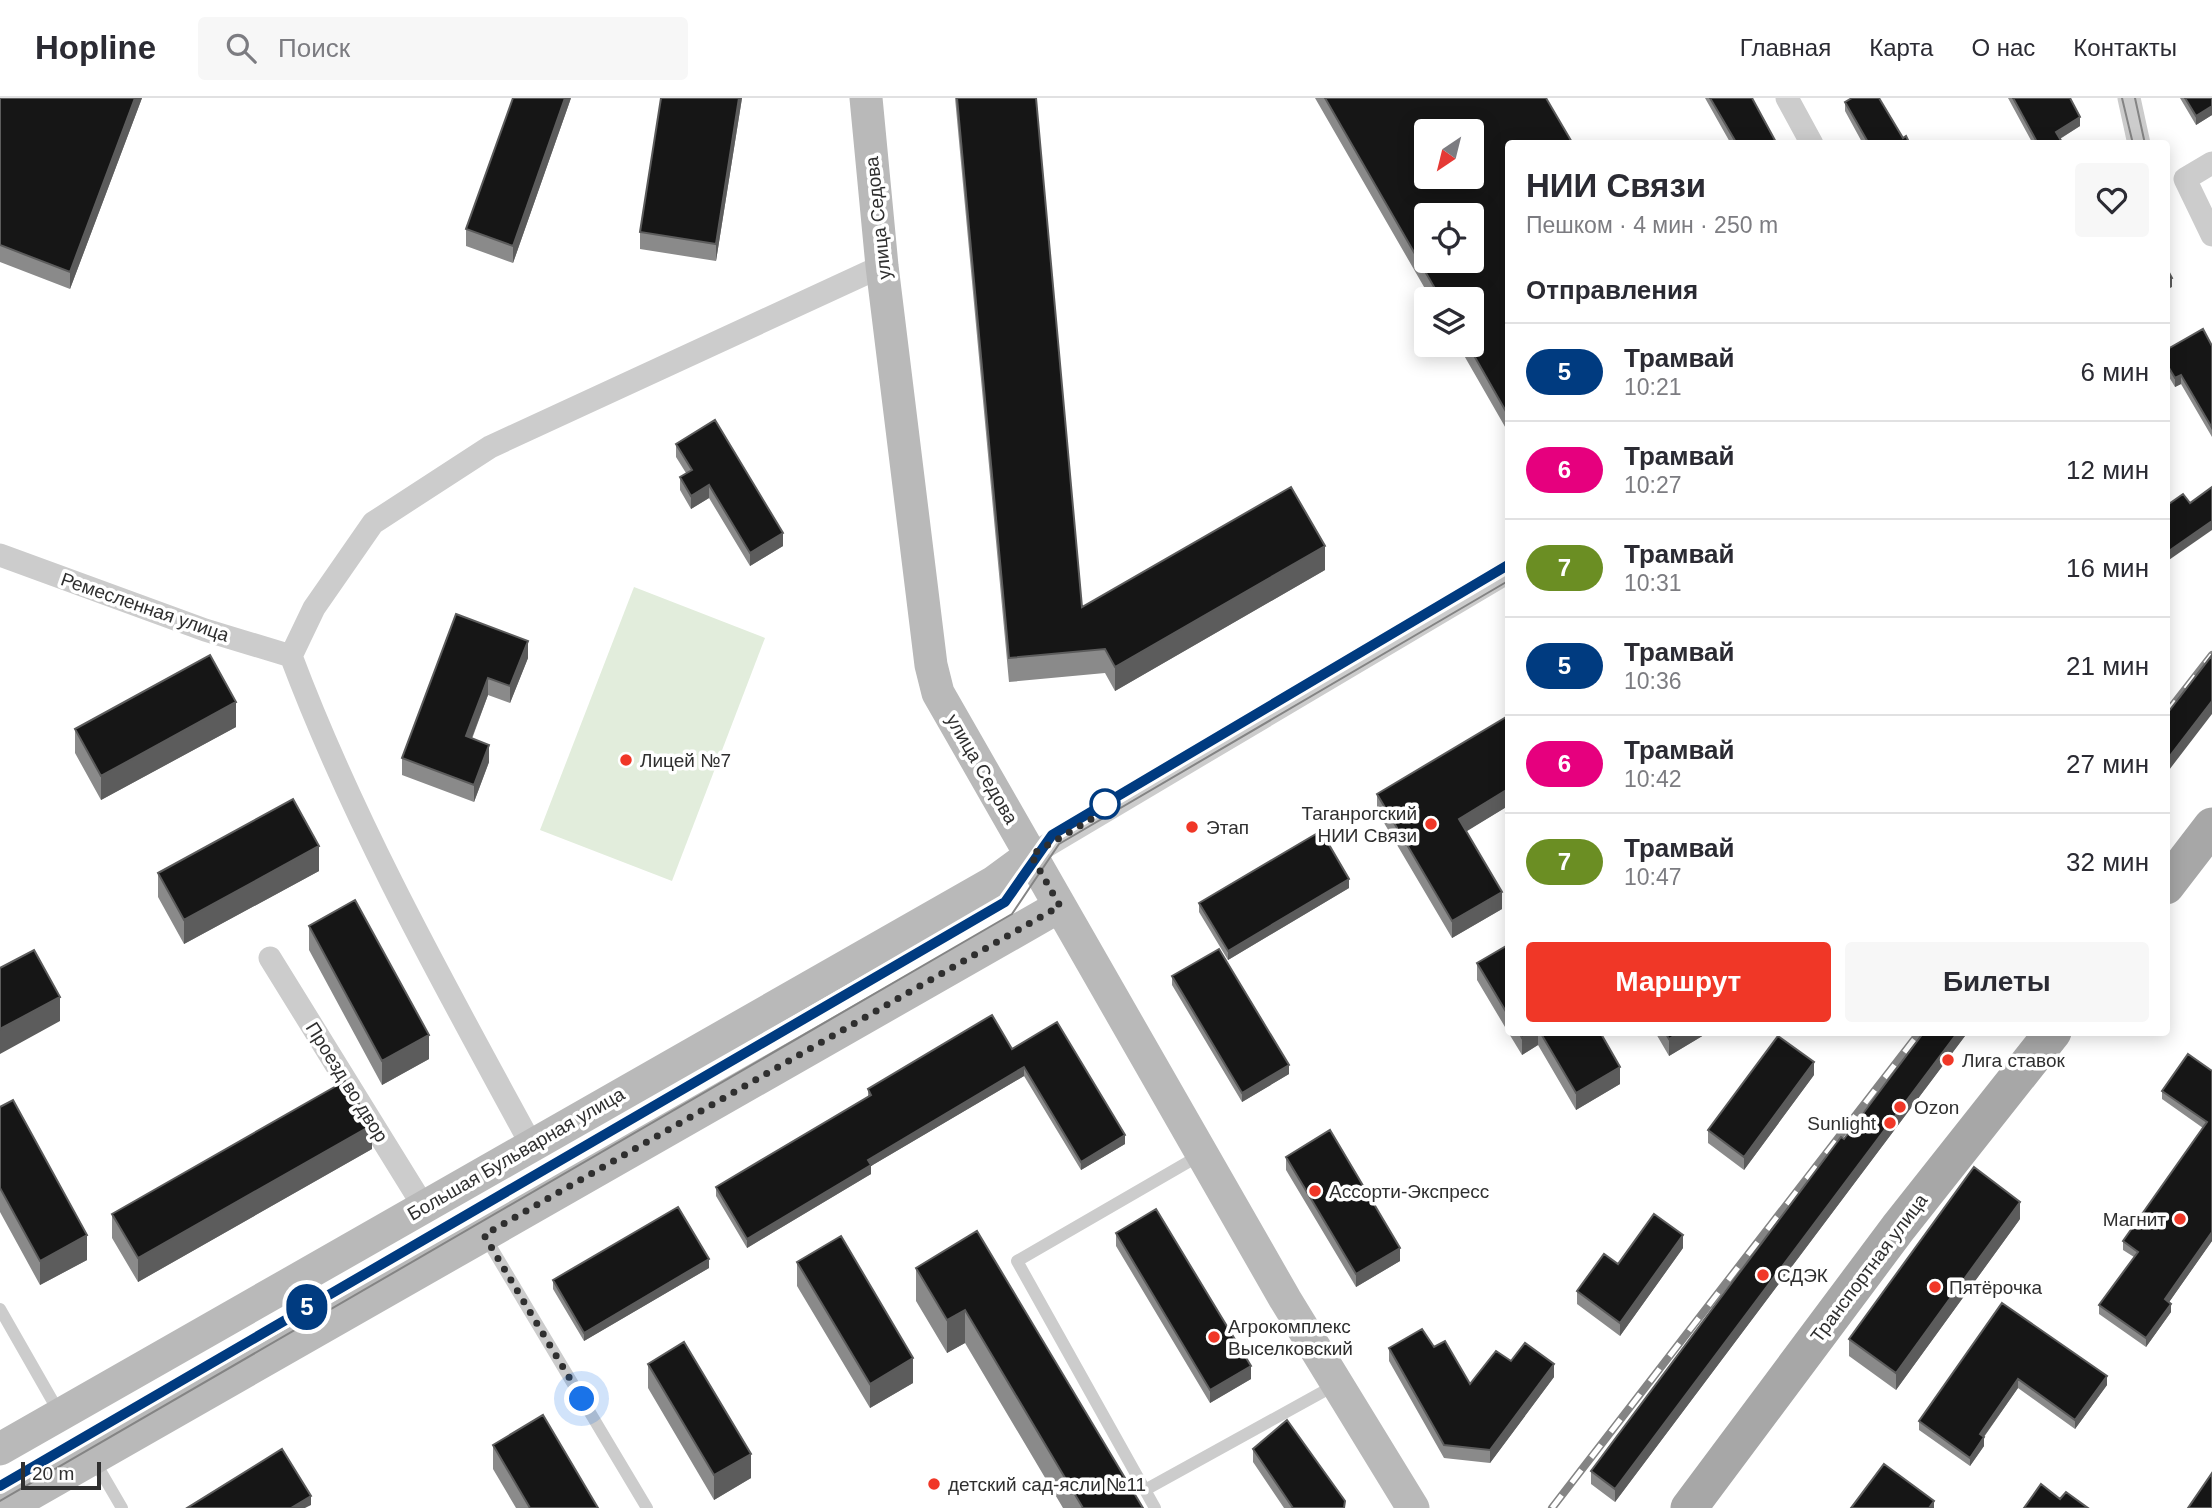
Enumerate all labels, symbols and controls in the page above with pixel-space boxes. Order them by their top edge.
search box [198,17,688,80]
text: Hopline [35,29,156,66]
icon: search [222,29,260,67]
text: Поиск [278,33,350,63]
text: Главная [1740,34,1831,61]
text: Карта [1869,34,1933,61]
text: О нас [1971,34,2035,61]
text: Контакты [2073,34,2177,61]
north arrow [1414,119,1484,189]
map controls [1414,119,1484,357]
street label: улица Седова [861,155,895,281]
button: heart [2075,163,2149,237]
text: НИИ Связи [1526,167,1706,204]
button: locate [1414,203,1484,273]
text: Пешком · 4 мин · 250 m [1526,212,1778,238]
text: Отправления [1526,275,1698,305]
button: layers [1414,287,1484,357]
text: Трамвай [1624,343,1735,373]
text: 6 мин [2081,357,2149,387]
text: 5 [1558,358,1571,385]
text: 10:21 [1624,374,1682,400]
text: Трамвай [1624,441,1735,471]
text: 12 мин [2066,455,2149,485]
text: 6 [1558,456,1571,483]
text: 10:27 [1624,472,1682,498]
text: Трамвай [1624,539,1735,569]
text: 16 мин [2066,553,2149,583]
text: 7 [1558,554,1571,581]
street label: Ремесленная улица [58,568,232,646]
text: 10:31 [1624,570,1682,596]
text: Трамвай [1624,637,1735,667]
text: 21 мин [2066,651,2149,681]
text: 5 [1558,652,1571,679]
text: 10:36 [1624,668,1682,694]
street label: улица Седова [942,710,1022,828]
text: Трамвай [1624,735,1735,765]
text: 27 мин [2066,749,2149,779]
place label: Лицей №7 [640,750,731,771]
text: 6 [1558,750,1571,777]
marker: Лицей №7 [618,752,634,768]
text: 10:42 [1624,766,1682,792]
unlabelled marker [1090,789,1120,819]
place label: Таганрогский НИИ Связи [1301,803,1417,846]
marker: Таганрогский НИИ Связи [1423,816,1439,832]
place label: Этап [1206,817,1249,838]
marker: Этап [1184,819,1200,835]
text: Трамвай [1624,833,1735,863]
text: 32 мин [2066,847,2149,877]
text: 7 [1558,848,1571,875]
text: 10:47 [1624,864,1682,890]
button: Маршрут [1526,942,1831,1022]
button: Билеты [1845,942,2149,1022]
street label: Проезд во двор [302,1018,392,1146]
place label: Лига ставок [1962,1050,2065,1071]
marker: Лига ставок [1940,1052,1956,1068]
street label: Большая Бульварная улица [404,1083,629,1225]
place label: Ozon [1914,1097,1959,1118]
marker: Ozon [1892,1099,1908,1115]
place label: Sunlight [1807,1113,1877,1134]
marker: Sunlight [1882,1115,1898,1131]
place label: Ассорти-Экспресс [1329,1181,1489,1202]
marker: Ассорти-Экспресс [1307,1183,1323,1199]
street label: Транспортная улица [1806,1189,1932,1346]
place label: Магнит [2103,1209,2166,1230]
marker: Магнит [2172,1211,2188,1227]
place label: СДЭК [1777,1265,1828,1286]
marker: СДЭК [1755,1267,1771,1283]
place label: Пятёрочка [1949,1277,2043,1298]
marker: Пятёрочка [1927,1279,1943,1295]
line badge: 5 [284,1284,330,1330]
text: 5 [300,1293,314,1320]
place label: Агрокомплекс Выселковский [1228,1316,1353,1359]
marker: Агрокомплекс Выселковский [1206,1329,1222,1345]
your location [564,1381,599,1416]
scale bar [21,1459,102,1491]
text: 20 m [32,1463,74,1484]
place label: детский сад-ясли №11 [948,1474,1146,1495]
marker: детский сад-ясли №11 [926,1476,942,1492]

